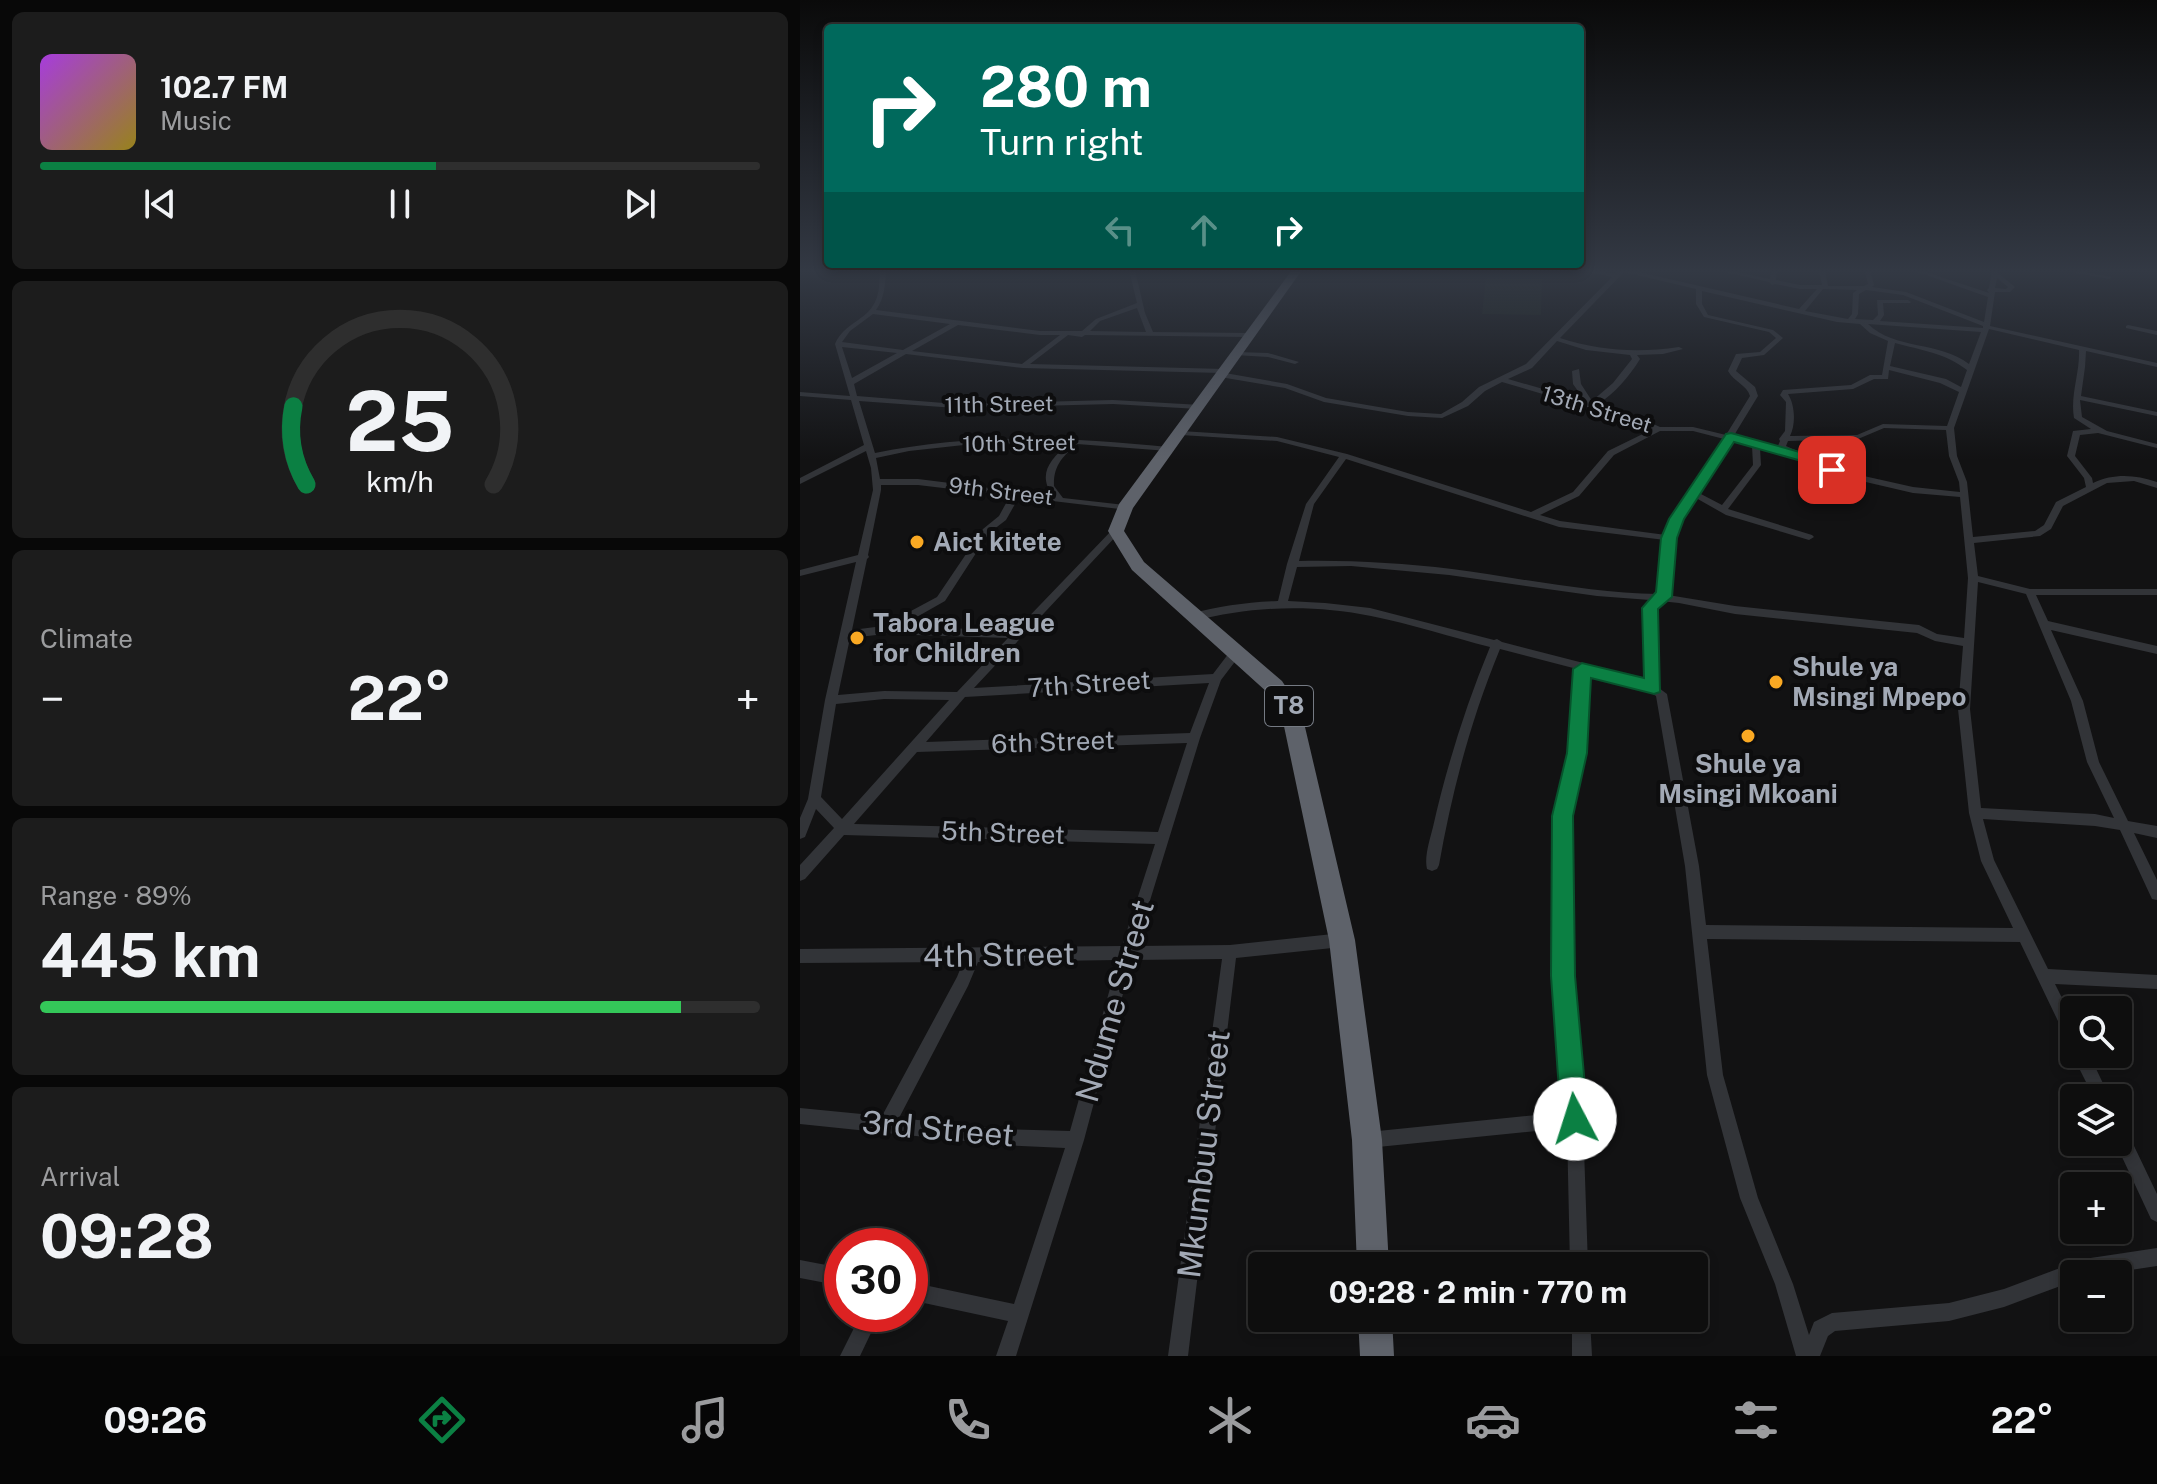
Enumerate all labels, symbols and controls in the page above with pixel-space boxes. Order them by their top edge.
text: 280 m [980,54,1152,120]
icon: right [848,56,952,160]
text: 102.7 FM [160,69,288,105]
text: Music [160,105,232,136]
text: Turn right [980,121,1143,163]
icon: previous [138,182,182,226]
icon: pause [378,182,422,226]
icon: next [618,182,662,226]
icon: left [1098,208,1142,252]
icon: ahead [1182,208,1226,252]
icon: right [1266,208,1310,252]
text: 25 [346,372,454,470]
street label: 13th Street [1539,380,1655,438]
street label: 11th Street [944,390,1054,418]
street label: 10th Street [962,429,1076,457]
pin [1798,436,1866,504]
icon: arrive [1810,448,1854,492]
text: km/h [366,465,434,498]
street label: 9th Street [948,472,1054,510]
place label: Aict kitete [933,526,1062,557]
marker: Aict kitete [908,533,926,551]
place label: Tabora League for Children [873,607,1055,668]
text: Climate [40,623,133,654]
marker: Tabora League for Children [848,629,866,647]
place label: Shule ya Msingi Mpepo [1792,651,1967,712]
text: 22° [348,663,452,734]
street label: 7th Street [1027,664,1151,703]
text: − [40,673,64,725]
text: + [736,673,760,725]
marker: Shule ya Msingi Mpepo [1767,673,1785,691]
road number: T8 [1265,686,1313,726]
street label: 6th Street [991,724,1115,759]
marker: Shule ya Msingi Mkoani [1739,727,1757,745]
place label: Shule ya Msingi Mkoani [1658,748,1838,809]
street label: 5th Street [940,815,1066,850]
text: Range · 89% [40,880,192,911]
street label: Ndume Street [1068,895,1161,1106]
text: 445 km [40,920,261,991]
street label: 4th Street [923,935,1075,974]
map controls [2060,996,2132,1332]
button: search [2060,996,2132,1068]
street label: Mkumbuu Street [1170,1028,1237,1280]
position arrow [1533,1077,1617,1161]
button: layers [2060,1084,2132,1156]
street label: 3rd Street [860,1103,1016,1154]
text: Arrival [40,1161,120,1192]
button: + [2060,1172,2132,1244]
text: 09:28 [40,1201,214,1272]
speed limit sign: 30 [824,1228,928,1332]
button: − [2060,1260,2132,1332]
text: 09:28 · 2 min · 770 m [1329,1274,1627,1310]
icon: directions [414,1392,470,1448]
icon: music [677,1392,733,1448]
icon: phone [940,1392,996,1448]
icon: climate [1202,1392,1258,1448]
icon: car [1465,1392,1521,1448]
icon: filters [1728,1392,1784,1448]
text: 09:26 [103,1399,207,1441]
text: 22° [1991,1399,2054,1441]

